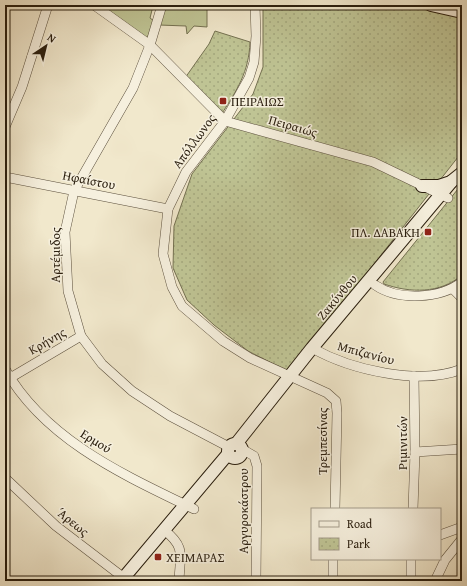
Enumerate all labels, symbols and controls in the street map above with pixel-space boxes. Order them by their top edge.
north arrow [26,26,66,66]
text: N [44,29,60,47]
place label: ΠΕΙΡΑΙΩΣ [231,92,284,111]
marker: ΠΕΙΡΑΙΩΣ [218,96,228,106]
street label: Απόλλωνος [168,109,221,172]
street label: Πειραιώς [266,110,320,142]
street label: Ηφαίστου [61,166,117,194]
place label: ΠΛ. ΔΑΒΑΚΗ [351,223,420,242]
street label: Αρτέμιδος [46,227,65,283]
marker: ΠΛ. ΔΑΒΑΚΗ [423,227,433,237]
street label: Ζακύνθου [312,270,362,324]
street label: Κρήνης [25,322,70,359]
street label: Μπιζανίου [335,336,397,370]
street label: Τρεμπεσίνας [313,407,332,475]
street label: Ριμινιτών [393,416,412,470]
street label: Ερμού [77,424,115,458]
street label: Αργυροκάστρου [234,468,253,554]
street label: Άρεως [53,503,93,541]
legend [311,508,441,560]
text: Road [347,515,373,532]
text: Park [347,535,371,552]
place label: ΧΕΙΜΑΡΑΣ [166,548,224,567]
marker: ΧΕΙΜΑΡΑΣ [153,552,163,562]

